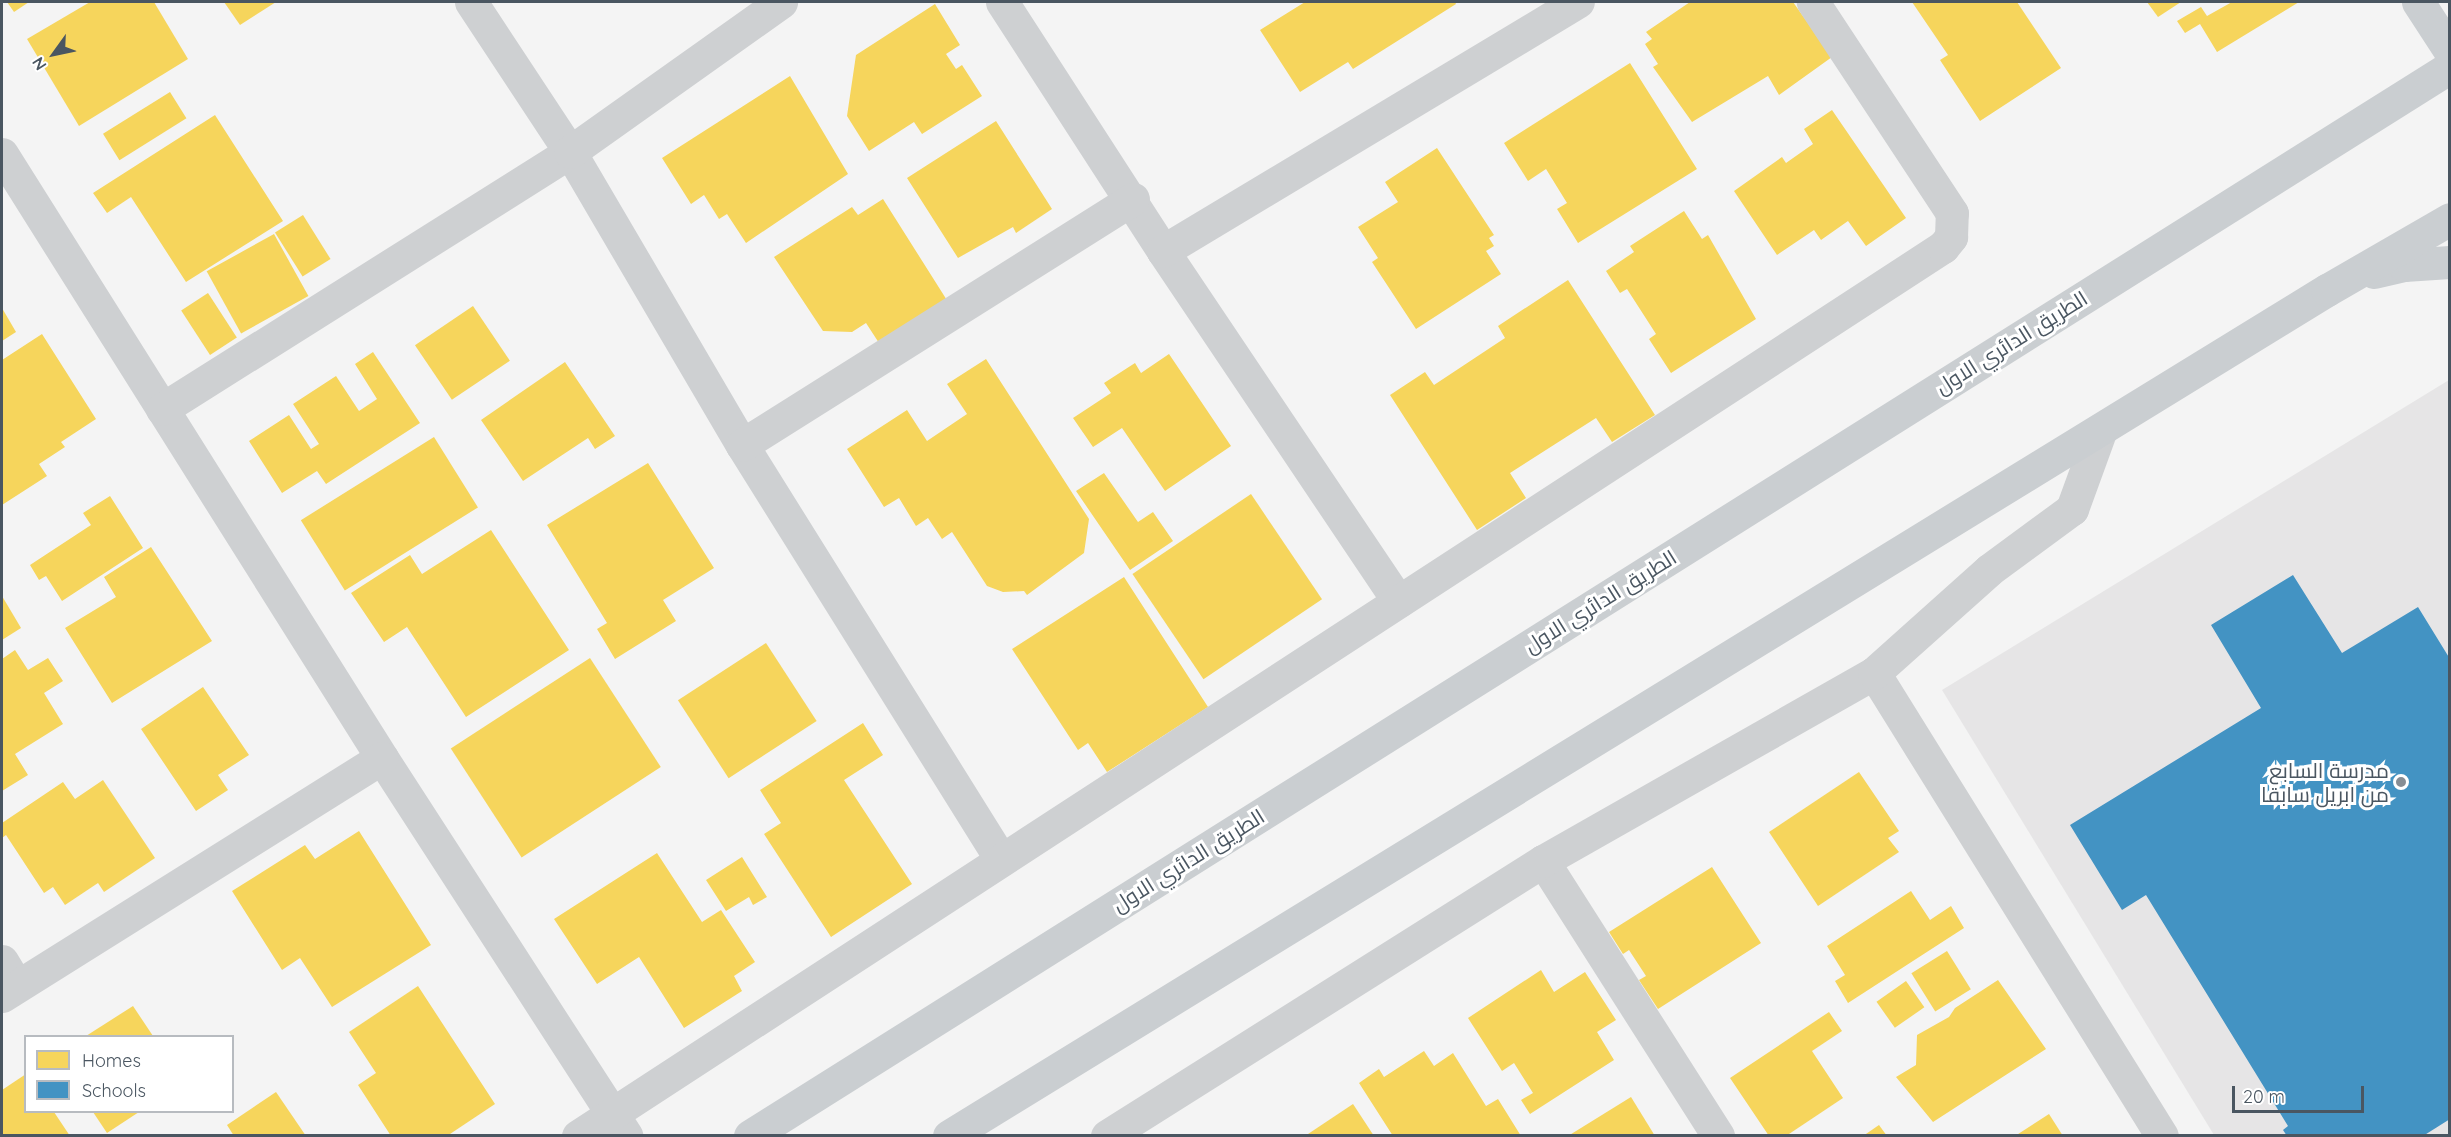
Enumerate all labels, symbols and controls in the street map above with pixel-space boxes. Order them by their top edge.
north arrow [24,24,84,84]
text: N [27,53,50,74]
street label: الطريق الدائري الاول [1930,285,2092,399]
street label: الطريق الدائري الاول [1519,544,1681,658]
place label: مدرسة السابع من ابريل سابقا [2261,757,2389,807]
marker: مدرسة السابع من ابريل سابقا [2394,775,2408,789]
street label: الطريق الدائري الاول [1107,803,1269,917]
legend [24,1035,234,1113]
text: Homes [82,1049,141,1072]
scale bar [2235,1074,2367,1112]
text: Schools [82,1079,146,1102]
text: 20 m [2243,1085,2285,1108]

